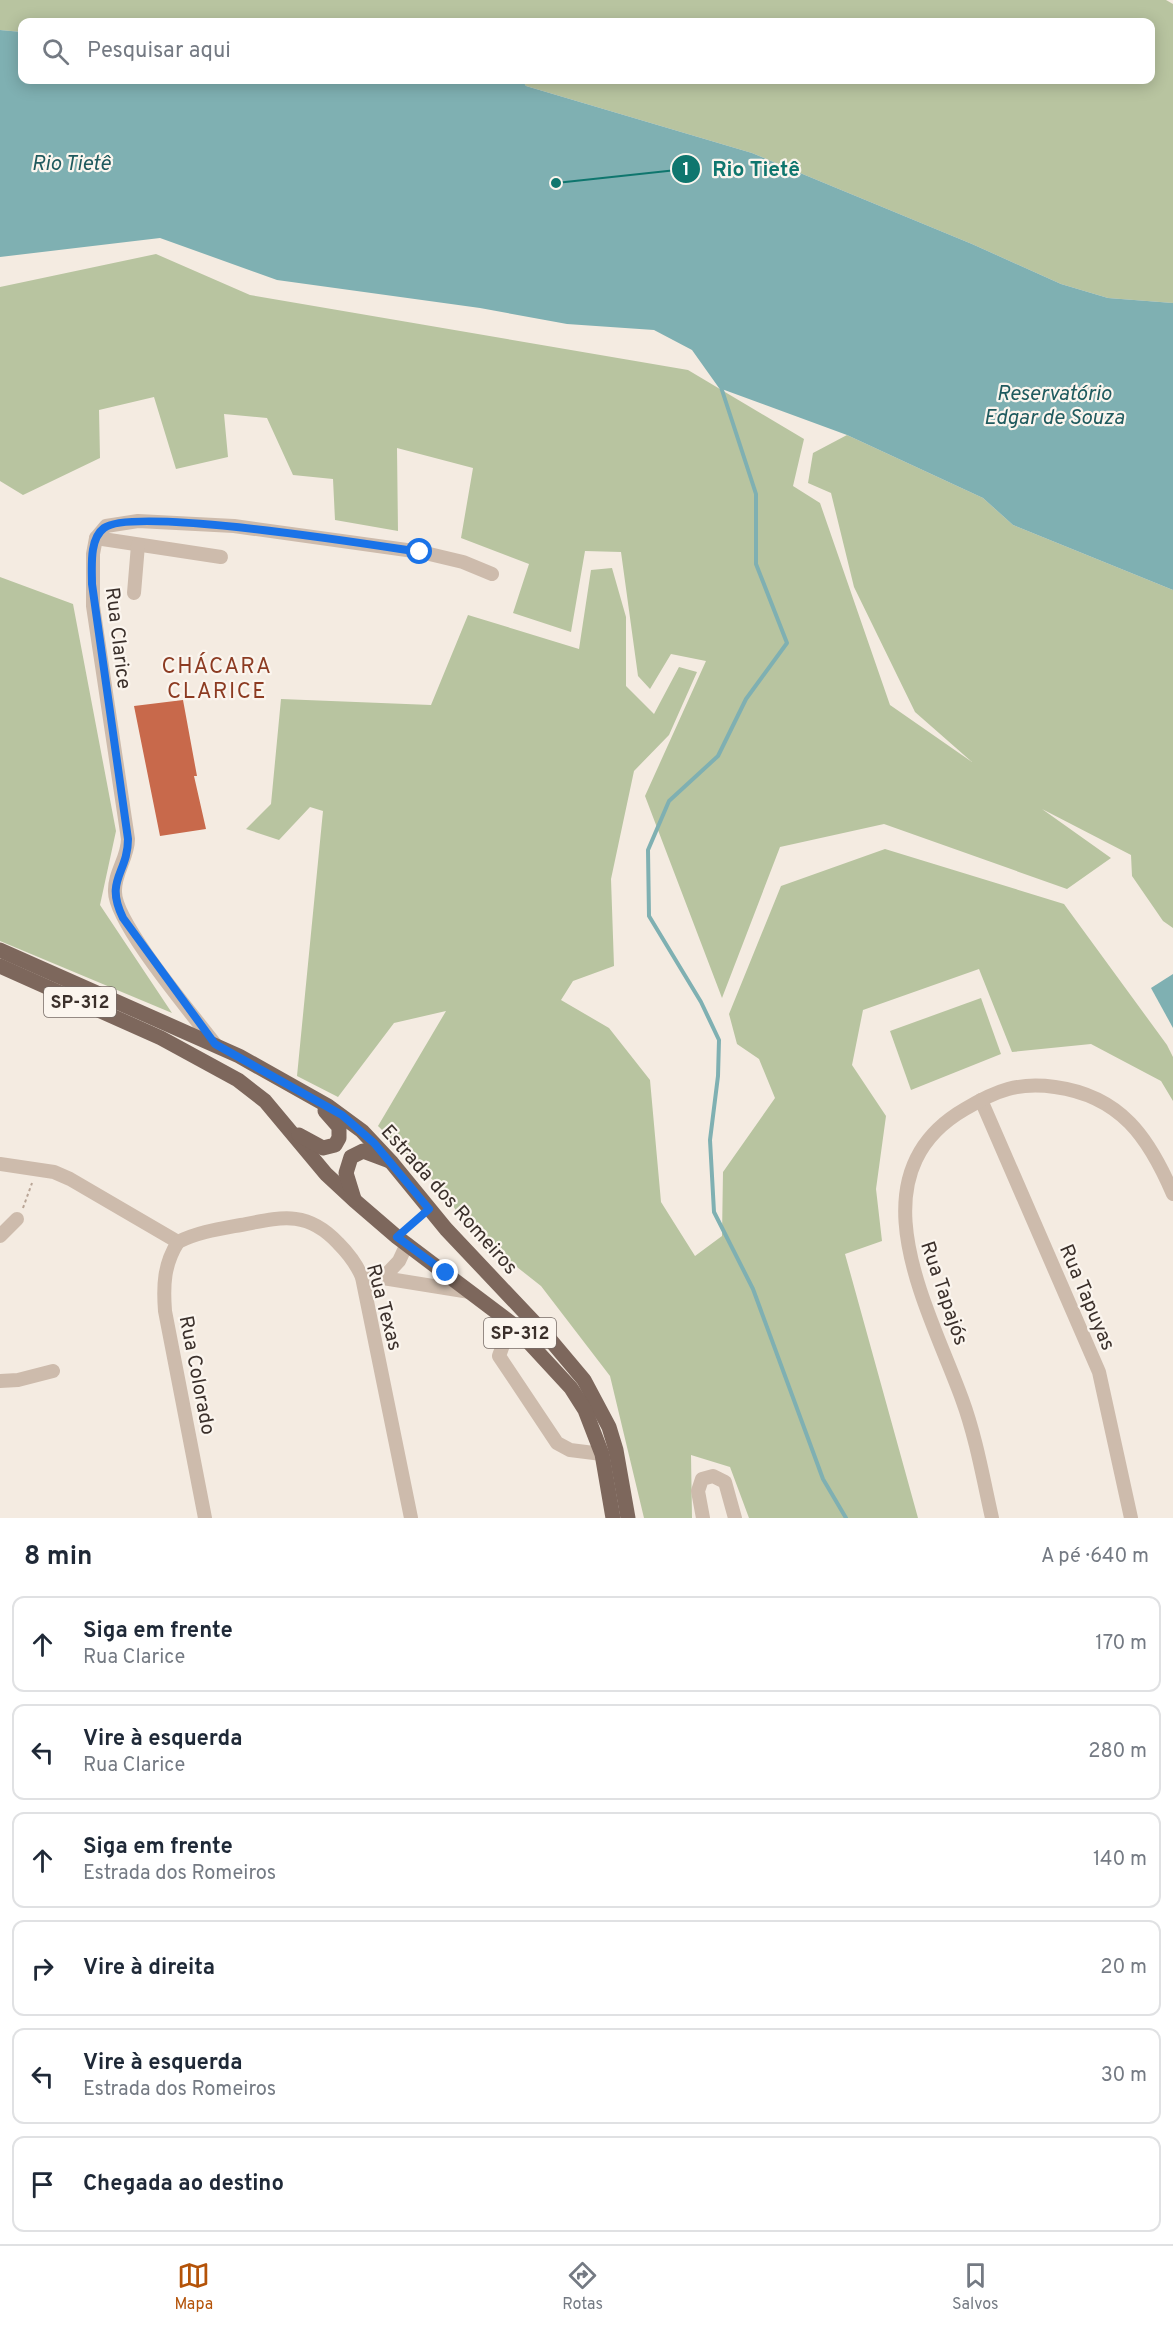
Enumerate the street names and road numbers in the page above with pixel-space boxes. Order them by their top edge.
street label: Rua Clarice [98,586,136,691]
road number: SP-312 [44,987,116,1017]
street label: Estrada dos Romeiros [374,1120,523,1281]
street label: Rua Tapajós [913,1238,973,1349]
street label: Rua Tapuyas [1052,1241,1120,1355]
street label: Rua Texas [359,1261,407,1354]
street label: Rua Colorado [172,1314,220,1437]
road number: SP-312 [484,1318,556,1348]

